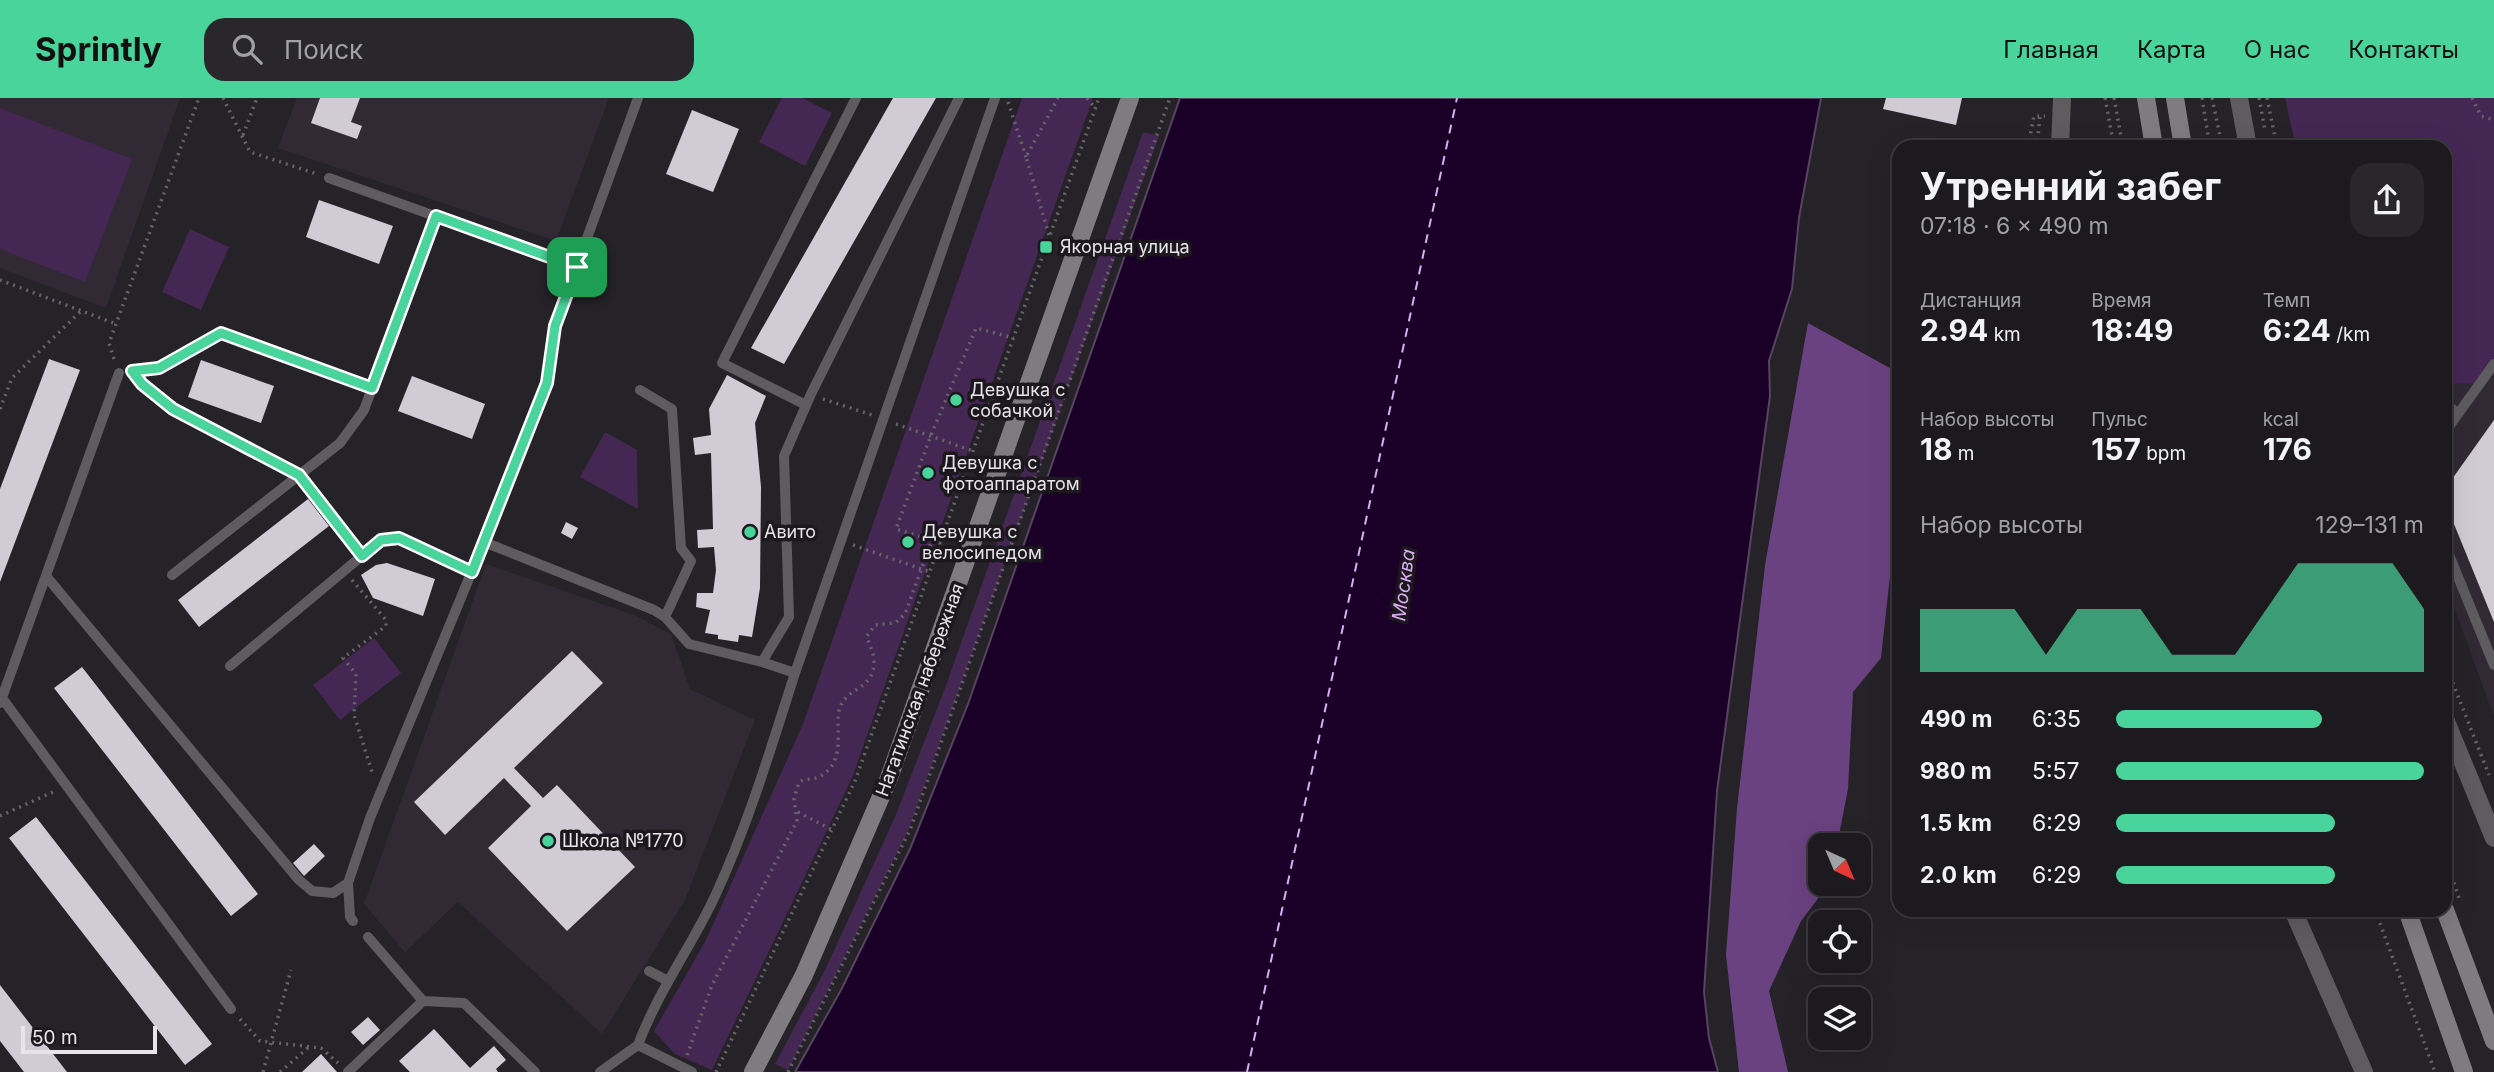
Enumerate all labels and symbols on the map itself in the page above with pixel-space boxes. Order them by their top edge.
place label: Якорная улица [1060,236,1190,257]
pin [547,237,607,297]
marker: Якорная улица [1038,239,1054,255]
place label: Девушка с собачкой [970,379,1066,421]
marker: Девушка с собачкой [948,392,964,408]
place label: Девушка с фотоаппаратом [942,452,1080,494]
marker: Девушка с фотоаппаратом [920,465,936,481]
place label: Авито [764,521,816,542]
place label: Девушка с велосипедом [922,521,1042,563]
marker: Авито [742,524,758,540]
marker: Девушка с велосипедом [900,534,916,550]
water label: Москва [1387,547,1420,622]
street label: Нагатинская набережная [871,581,968,799]
place label: Школа №1770 [562,830,684,851]
marker: Школа №1770 [540,833,556,849]
north arrow [1808,833,1871,896]
scale bar [21,1023,158,1055]

